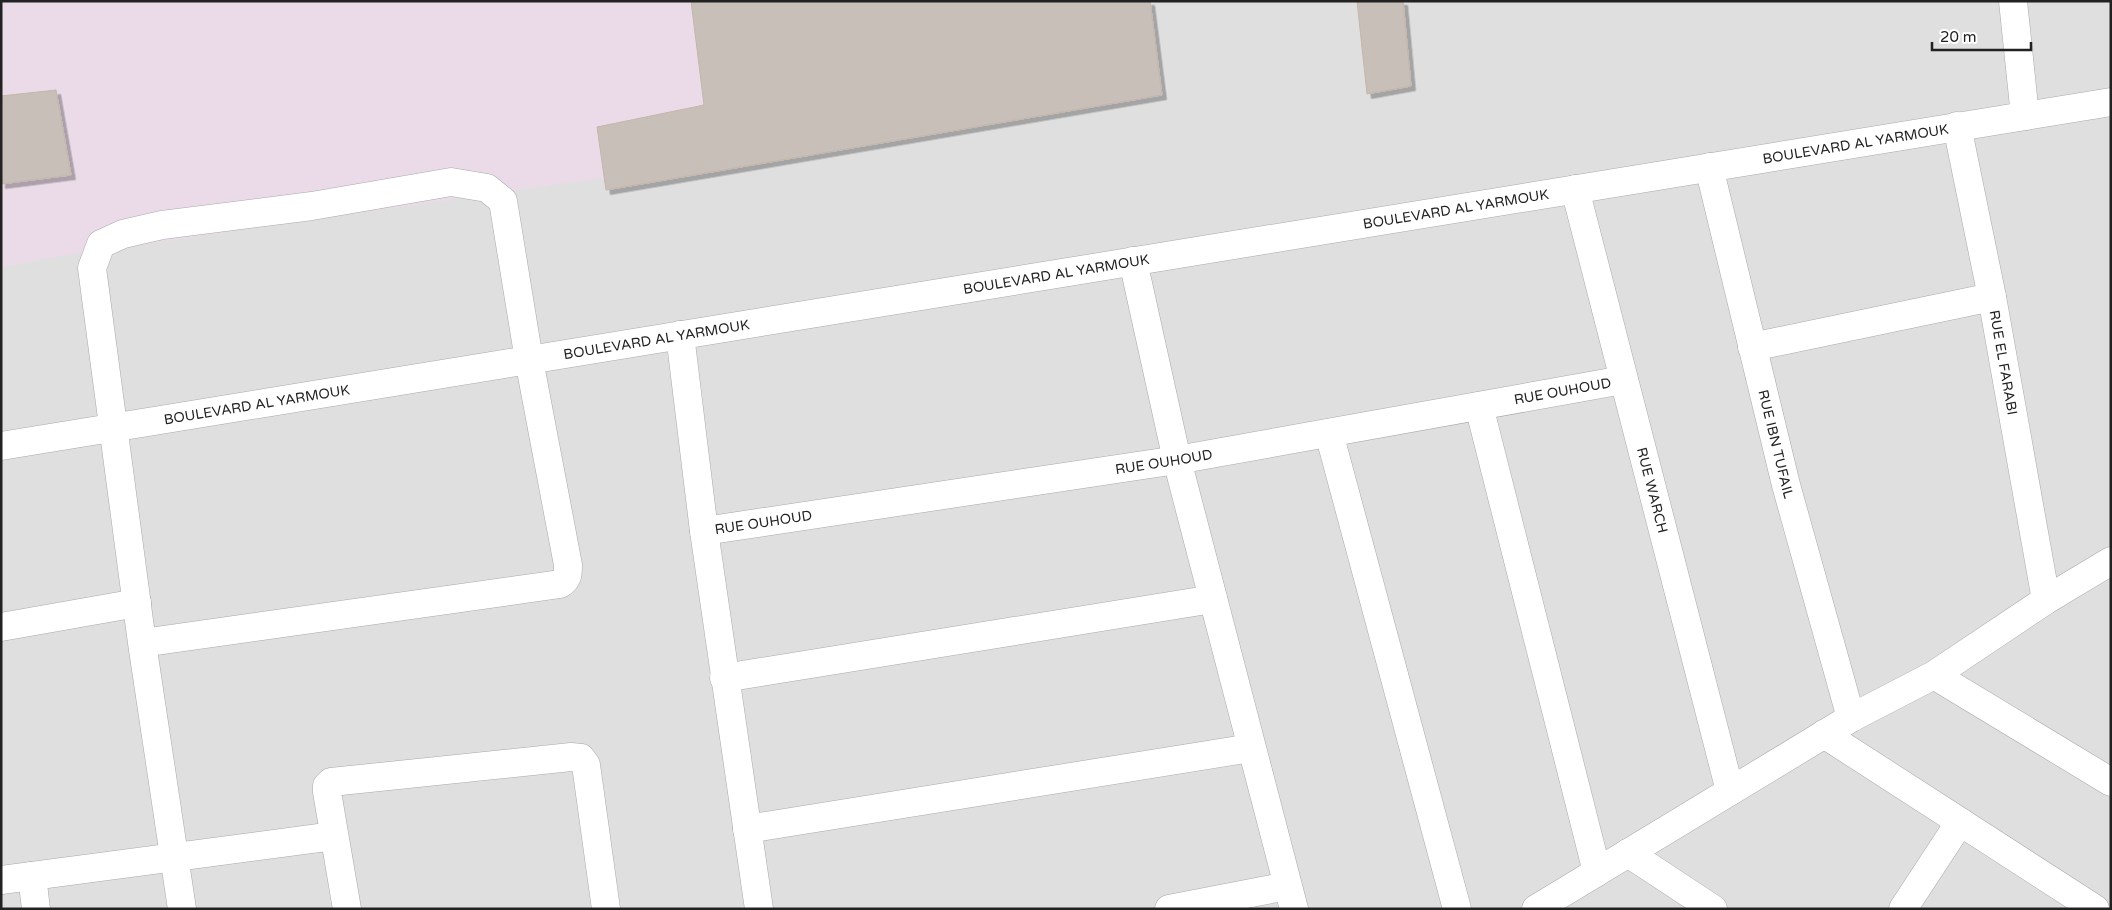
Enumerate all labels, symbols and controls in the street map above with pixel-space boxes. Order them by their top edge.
scale bar [1932,20,2031,52]
text: 20 m [1940,28,1977,46]
street label: BOULEVARD AL YARMOUK [1761,121,1950,168]
street label: BOULEVARD AL YARMOUK [1362,186,1550,233]
street label: BOULEVARD AL YARMOUK [962,251,1150,298]
street label: RUE EL FARABI [1985,309,2021,416]
street label: BOULEVARD AL YARMOUK [562,316,751,363]
street label: RUE OUHOUD [1513,374,1612,408]
street label: BOULEVARD AL YARMOUK [163,381,351,428]
street label: RUE IBN TUFAIL [1754,388,1797,500]
street label: RUE OUHOUD [1114,446,1214,478]
street label: RUE WARCH [1633,446,1671,535]
street label: RUE OUHOUD [714,507,813,538]

